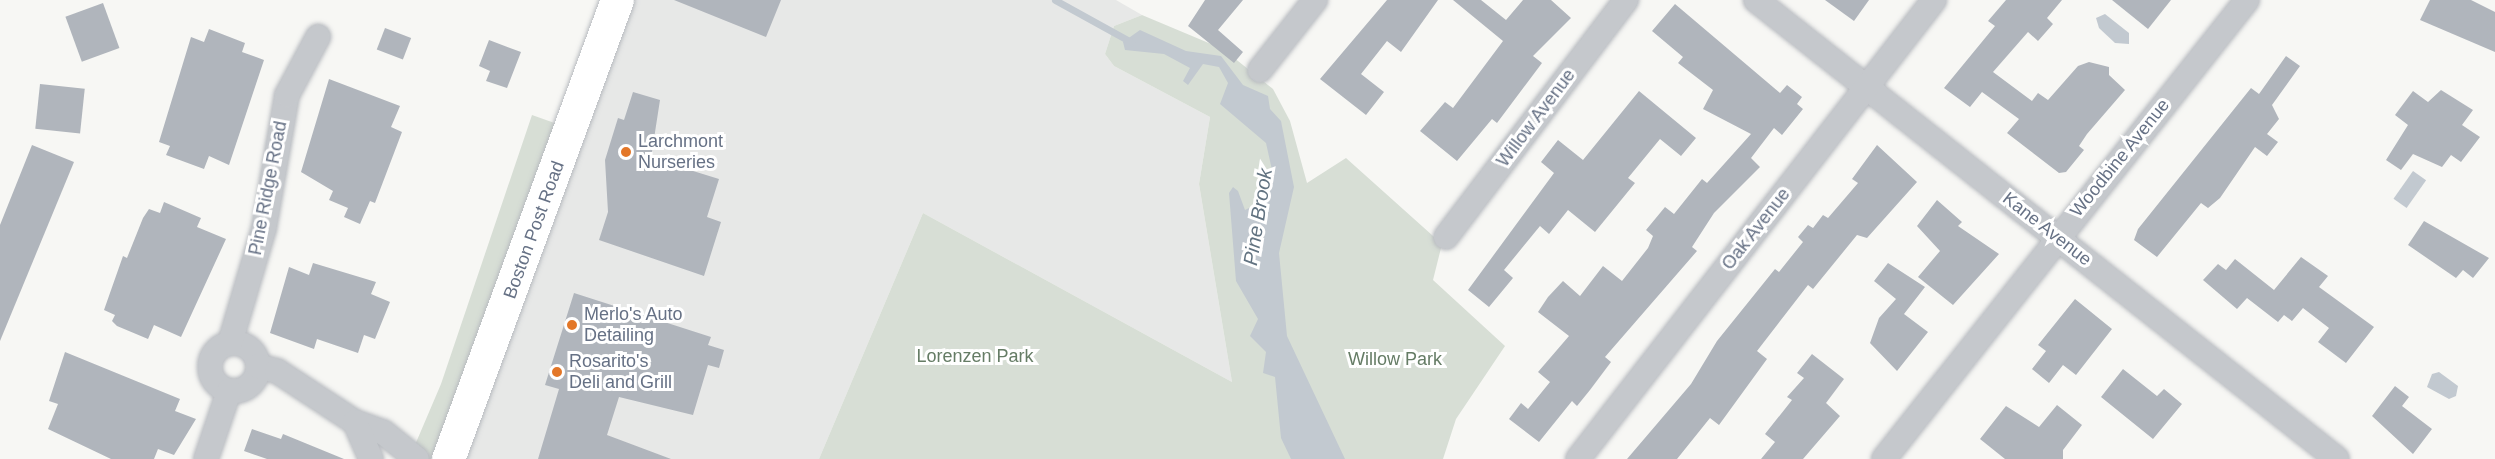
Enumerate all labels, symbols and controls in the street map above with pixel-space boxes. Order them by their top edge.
street label: Willow Avenue [1492,64,1580,172]
street label: Woodbine Avenue [2066,94,2174,222]
street label: Pine Ridge Road [244,119,292,257]
place label: Larchmont Nurseries [638,131,723,174]
marker: Larchmont Nurseries [619,145,633,159]
street label: Boston Post Road [499,158,569,302]
water label: Pine Brook [1238,167,1278,267]
street label: Oak Avenue [1717,183,1795,275]
street label: Kane Avenue [1998,187,2096,271]
place label: Merlo's Auto Detailing [584,304,683,346]
marker: Merlo's Auto Detailing [565,318,579,332]
park label: Lorenzen Park [916,345,1034,367]
park label: Willow Park [1348,348,1442,370]
place label: Rosarito's Deli and Grill [569,351,672,394]
marker: Rosarito's Deli and Grill [550,365,564,379]

